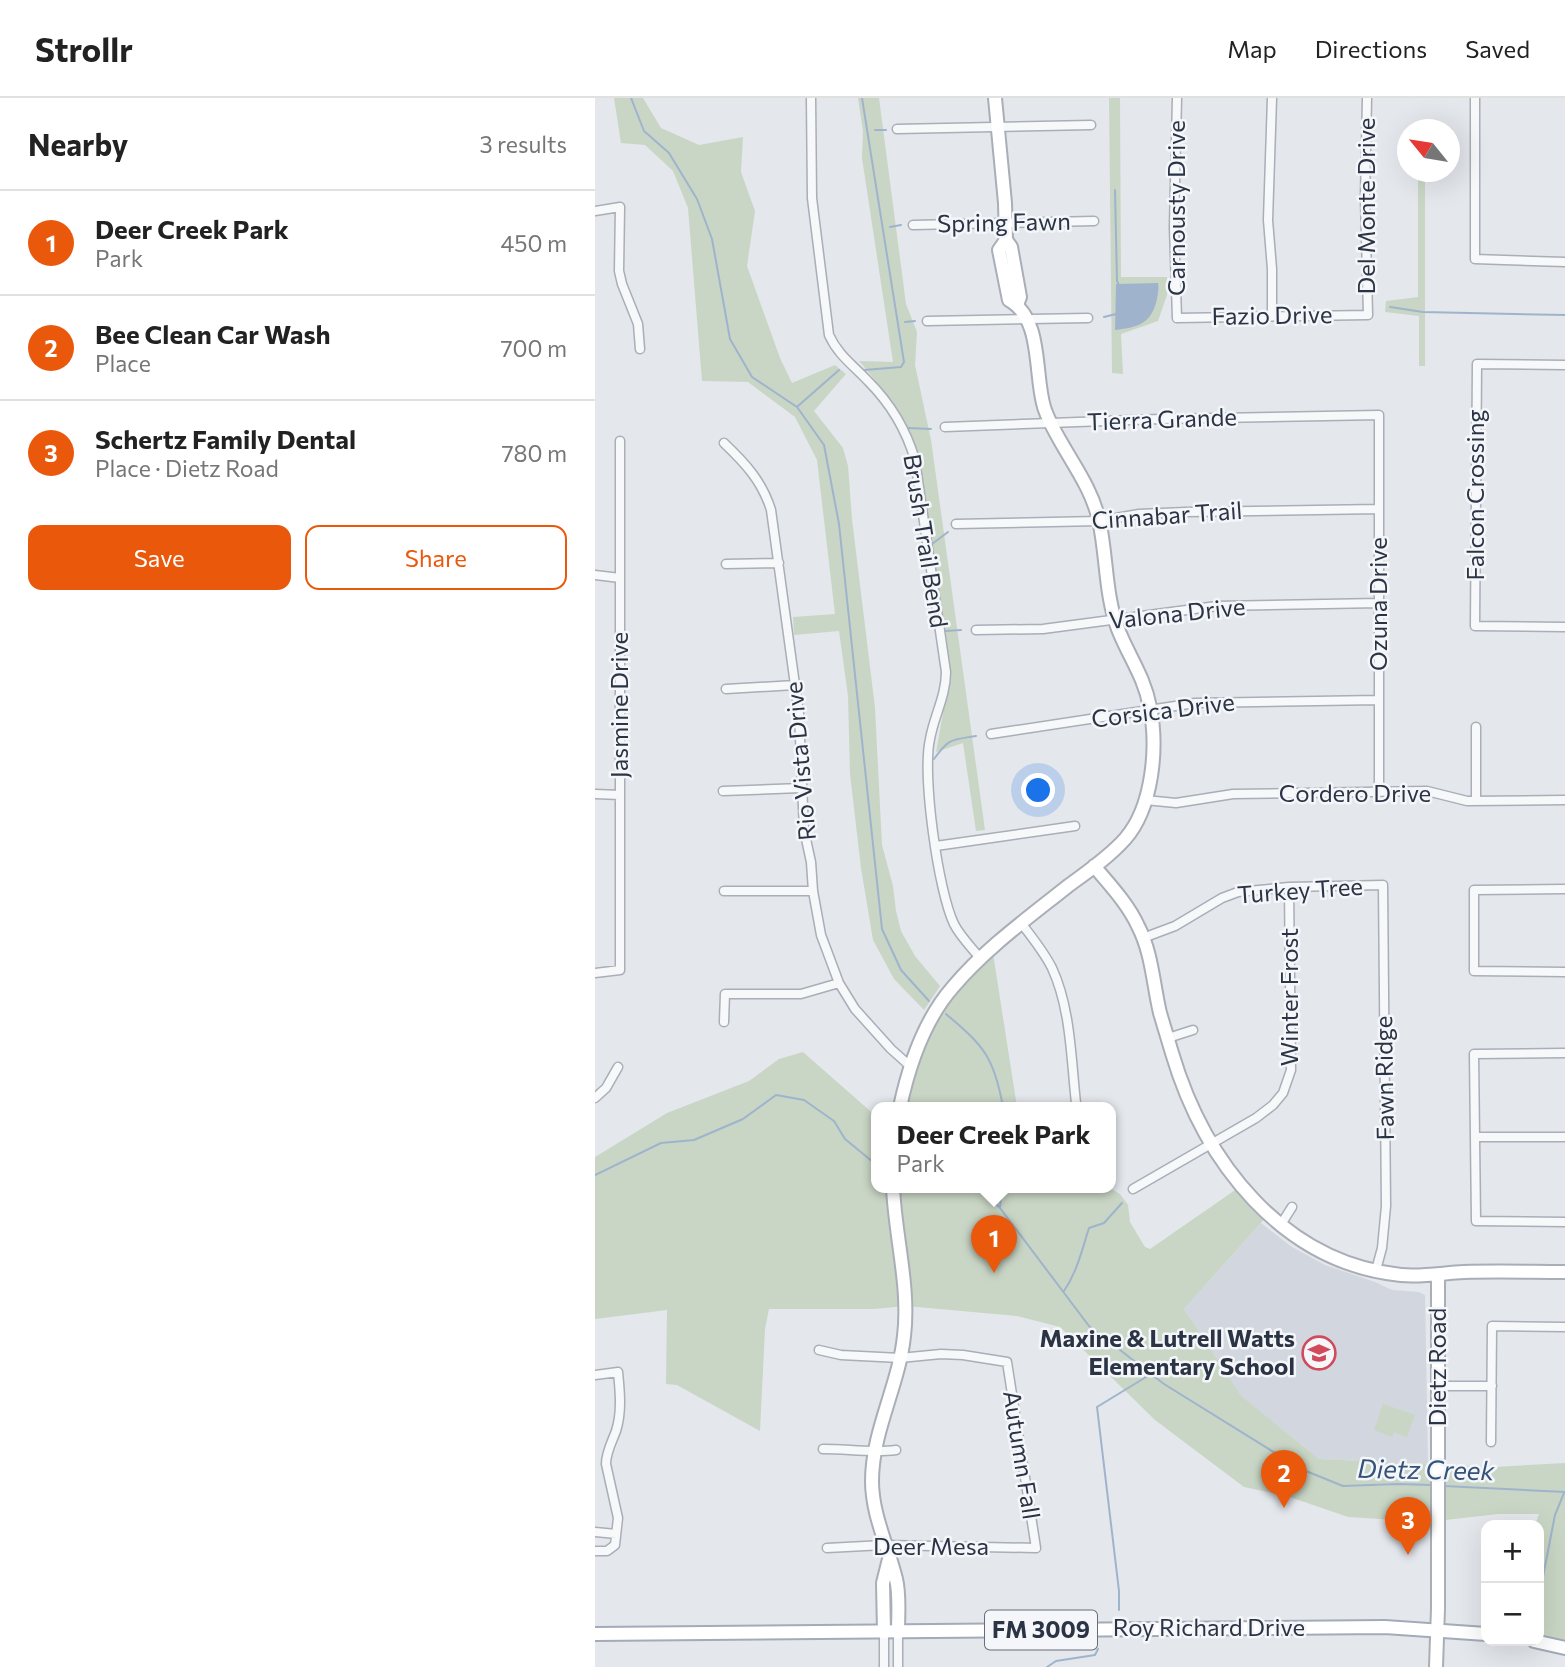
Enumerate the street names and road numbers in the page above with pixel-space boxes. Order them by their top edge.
street label: Del Monte Drive [1351,118,1380,294]
street label: Carnousty Drive [1161,120,1190,296]
street label: Spring Fawn [937,206,1071,237]
street label: Fazio Drive [1211,299,1333,330]
street label: Tierra Grande [1086,401,1237,436]
street label: Falcon Crossing [1460,410,1489,580]
street label: Brush Trail Bend [898,452,955,630]
street label: Cinnabar Trail [1090,495,1243,534]
street label: Ozuna Drive [1363,537,1392,671]
street label: Valona Drive [1107,591,1247,634]
street label: Jasmine Drive [604,632,633,778]
street label: Rio Vista Drive [778,680,821,842]
street label: Corsica Drive [1090,686,1236,733]
street label: Cordero Drive [1279,778,1431,807]
street label: Turkey Tree [1236,871,1364,908]
street label: Winter Frost [1274,928,1303,1066]
street label: Fawn Ridge [1368,1015,1399,1141]
street label: Dietz Road [1422,1308,1451,1426]
street label: Autumn Fall [998,1388,1047,1521]
street label: Deer Mesa [873,1531,989,1560]
road number: FM 3009 [985,1610,1097,1650]
street label: Roy Richard Drive [1113,1612,1305,1641]

